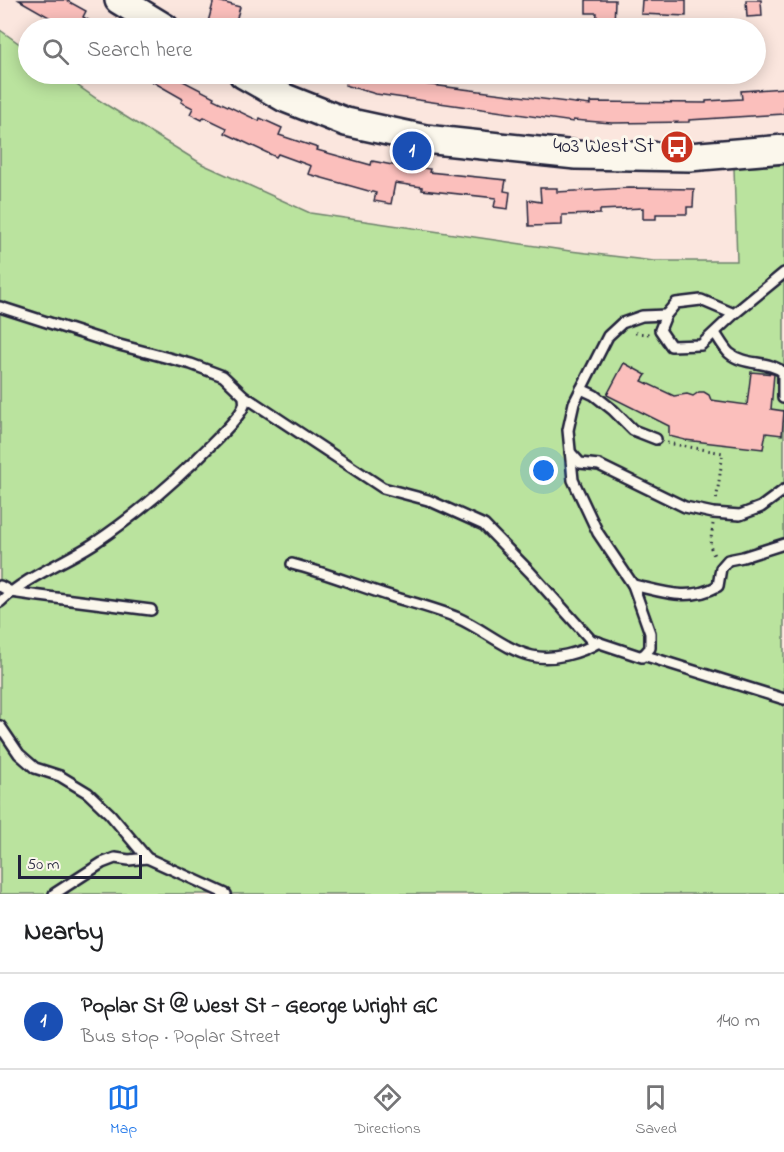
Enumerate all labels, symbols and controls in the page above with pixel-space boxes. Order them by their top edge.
search box [18,18,766,84]
icon: search [39,35,72,68]
text: Search here [87,35,192,67]
pin: 1 [392,128,432,174]
bus stop icon: 403 West St [659,129,695,165]
place label: 403 West St [553,132,654,162]
your location [529,456,558,485]
scale bar [18,852,142,880]
text: 50 m [27,853,59,877]
text: Nearby [24,914,103,952]
text: Poplar St @ West St - George Wright GC [81,991,438,1023]
text: 1 [40,1007,47,1036]
text: 140 m [716,1007,760,1036]
text: Bus stop · Poplar Street [81,1023,280,1052]
tab: Map [107,1081,140,1141]
tab: Directions [354,1081,421,1141]
tab: Saved [635,1081,677,1141]

